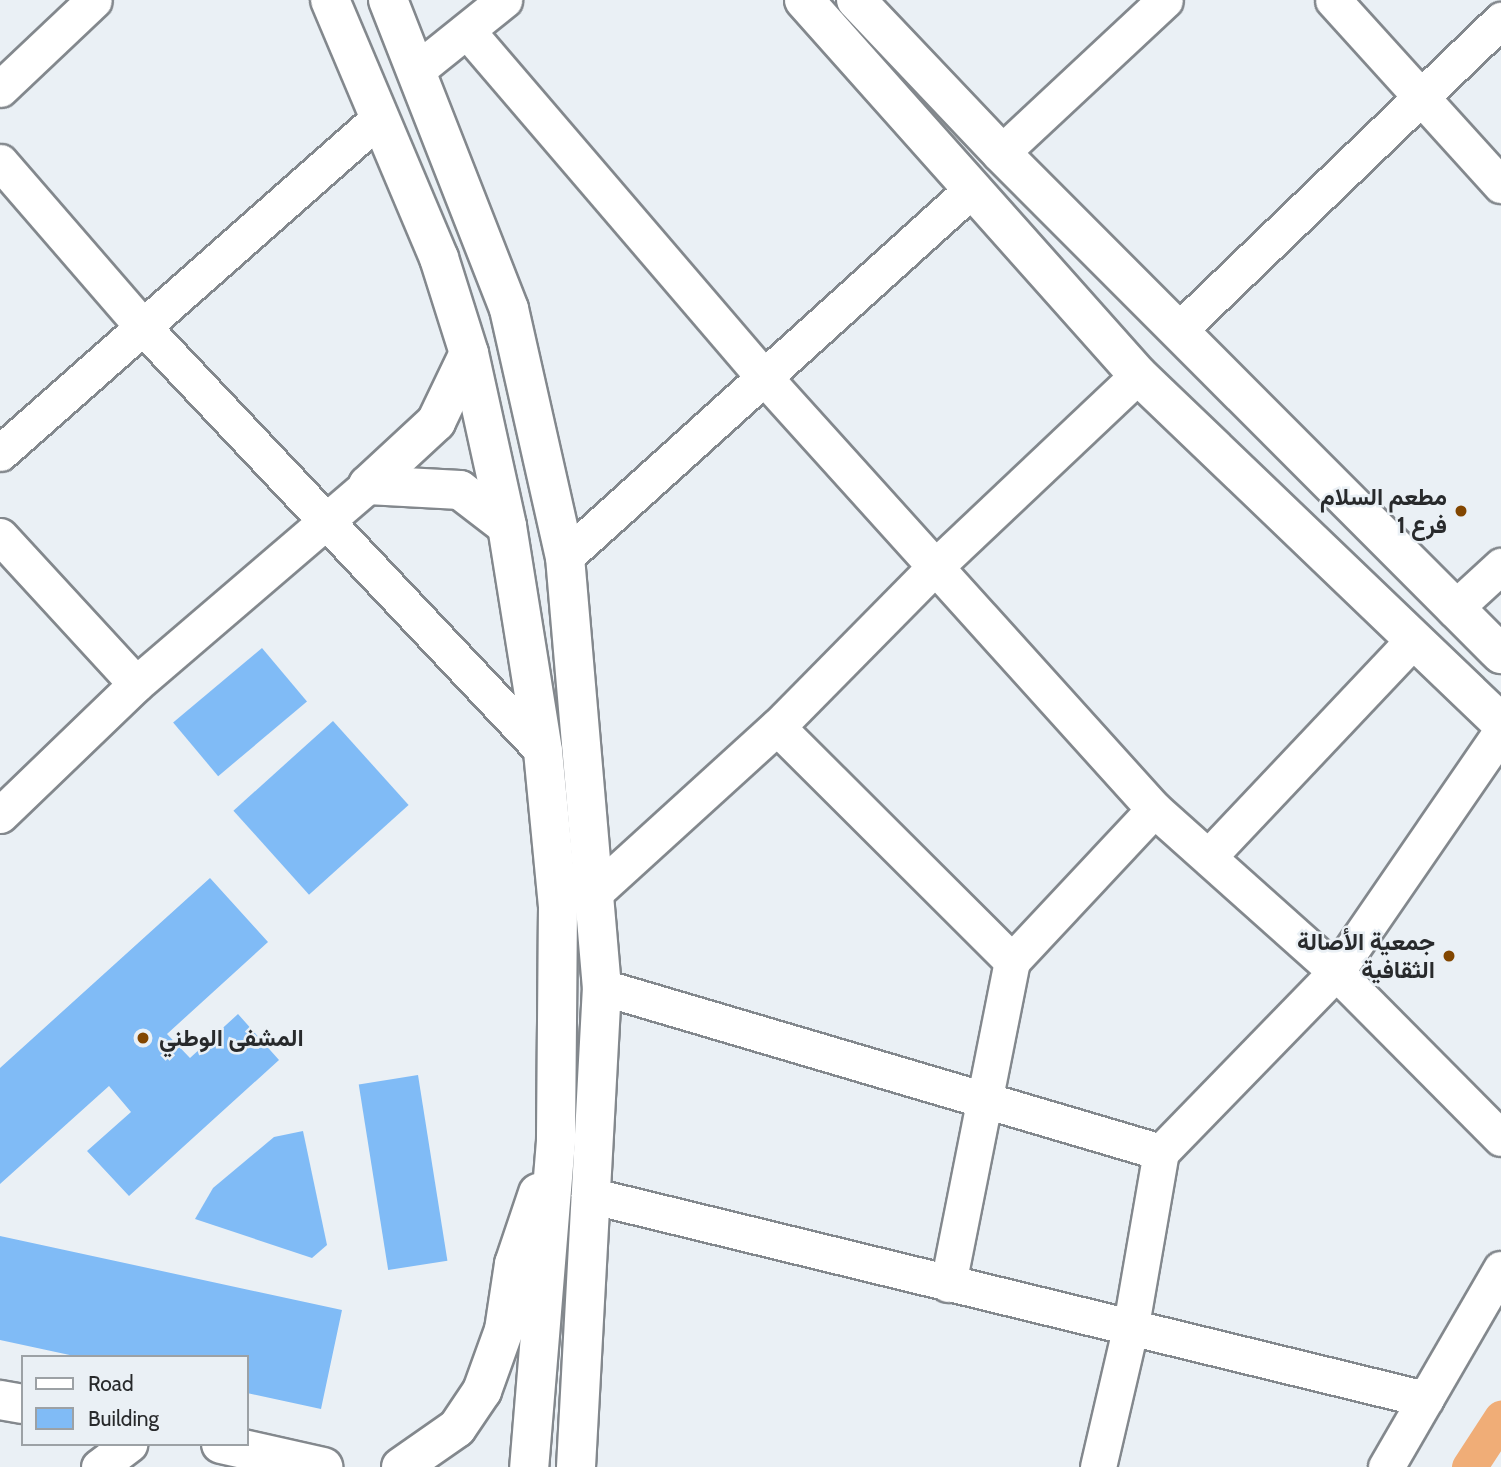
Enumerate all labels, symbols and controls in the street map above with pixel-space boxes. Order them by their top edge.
place label: مطعم السلام فرع 1 [1320,483,1447,539]
marker: مطعم السلام فرع 1 [1453,503,1469,519]
place label: جمعية الأصالة الثقافية [1297,928,1435,984]
marker: جمعية الأصالة الثقافية [1441,948,1457,964]
place label: المشفى الوطني [159,1024,304,1052]
marker: المشفى الوطني [133,1028,153,1048]
legend [21,1355,248,1446]
text: Road [88,1371,134,1396]
text: Building [88,1406,159,1431]

